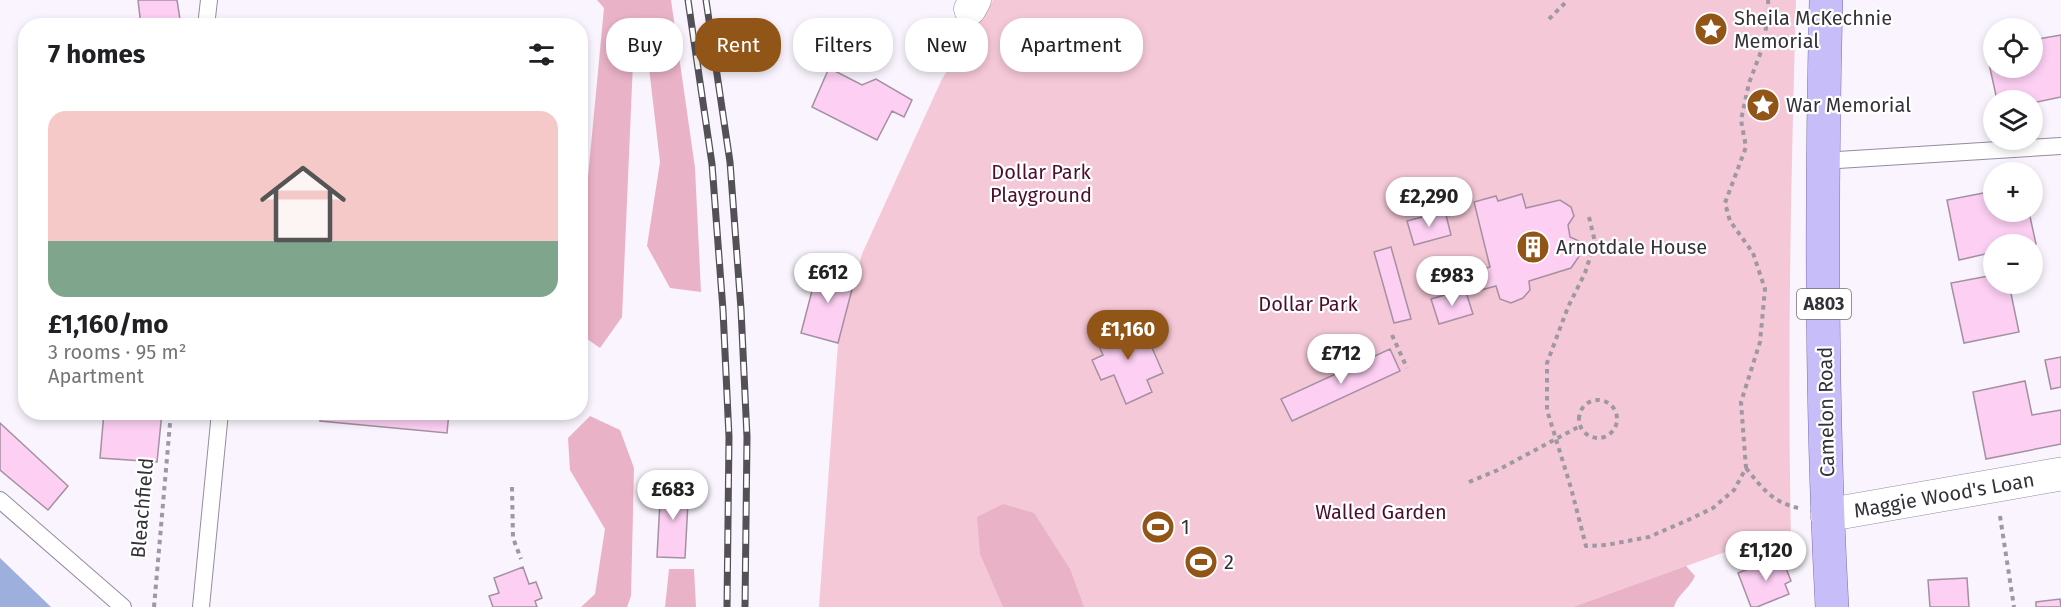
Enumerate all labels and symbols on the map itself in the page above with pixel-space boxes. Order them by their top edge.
place label: Sheila McKechnie Memorial [1734,6,1892,53]
place icon: Sheila McKechnie Memorial [1693,11,1729,47]
place icon: War Memorial [1745,87,1781,123]
place label: War Memorial [1786,93,1911,117]
park label: Dollar Park Playground [990,160,1092,207]
pin: £2,290 [1380,177,1478,228]
building icon: Arnotdale House [1515,229,1551,265]
place label: Arnotdale House [1556,235,1707,259]
pin: £612 [792,253,864,304]
pin: £983 [1416,256,1488,307]
road number: A803 [1797,289,1851,319]
park label: Dollar Park [1258,292,1358,316]
pin: £1,160 [1079,310,1177,361]
pin: £712 [1305,334,1377,385]
street label: Camelon Road [1813,347,1839,477]
street label: Bleachfield [126,457,158,559]
street label: Maggie Wood's Loan [1852,467,2036,523]
pin: £683 [637,470,709,521]
park label: Walled Garden [1315,500,1447,524]
sports icon: 1 [1140,509,1176,545]
place label: 1 [1181,515,1190,539]
pin: £1,120 [1717,531,1815,582]
sports icon: 2 [1183,544,1219,580]
place label: 2 [1224,550,1234,574]

